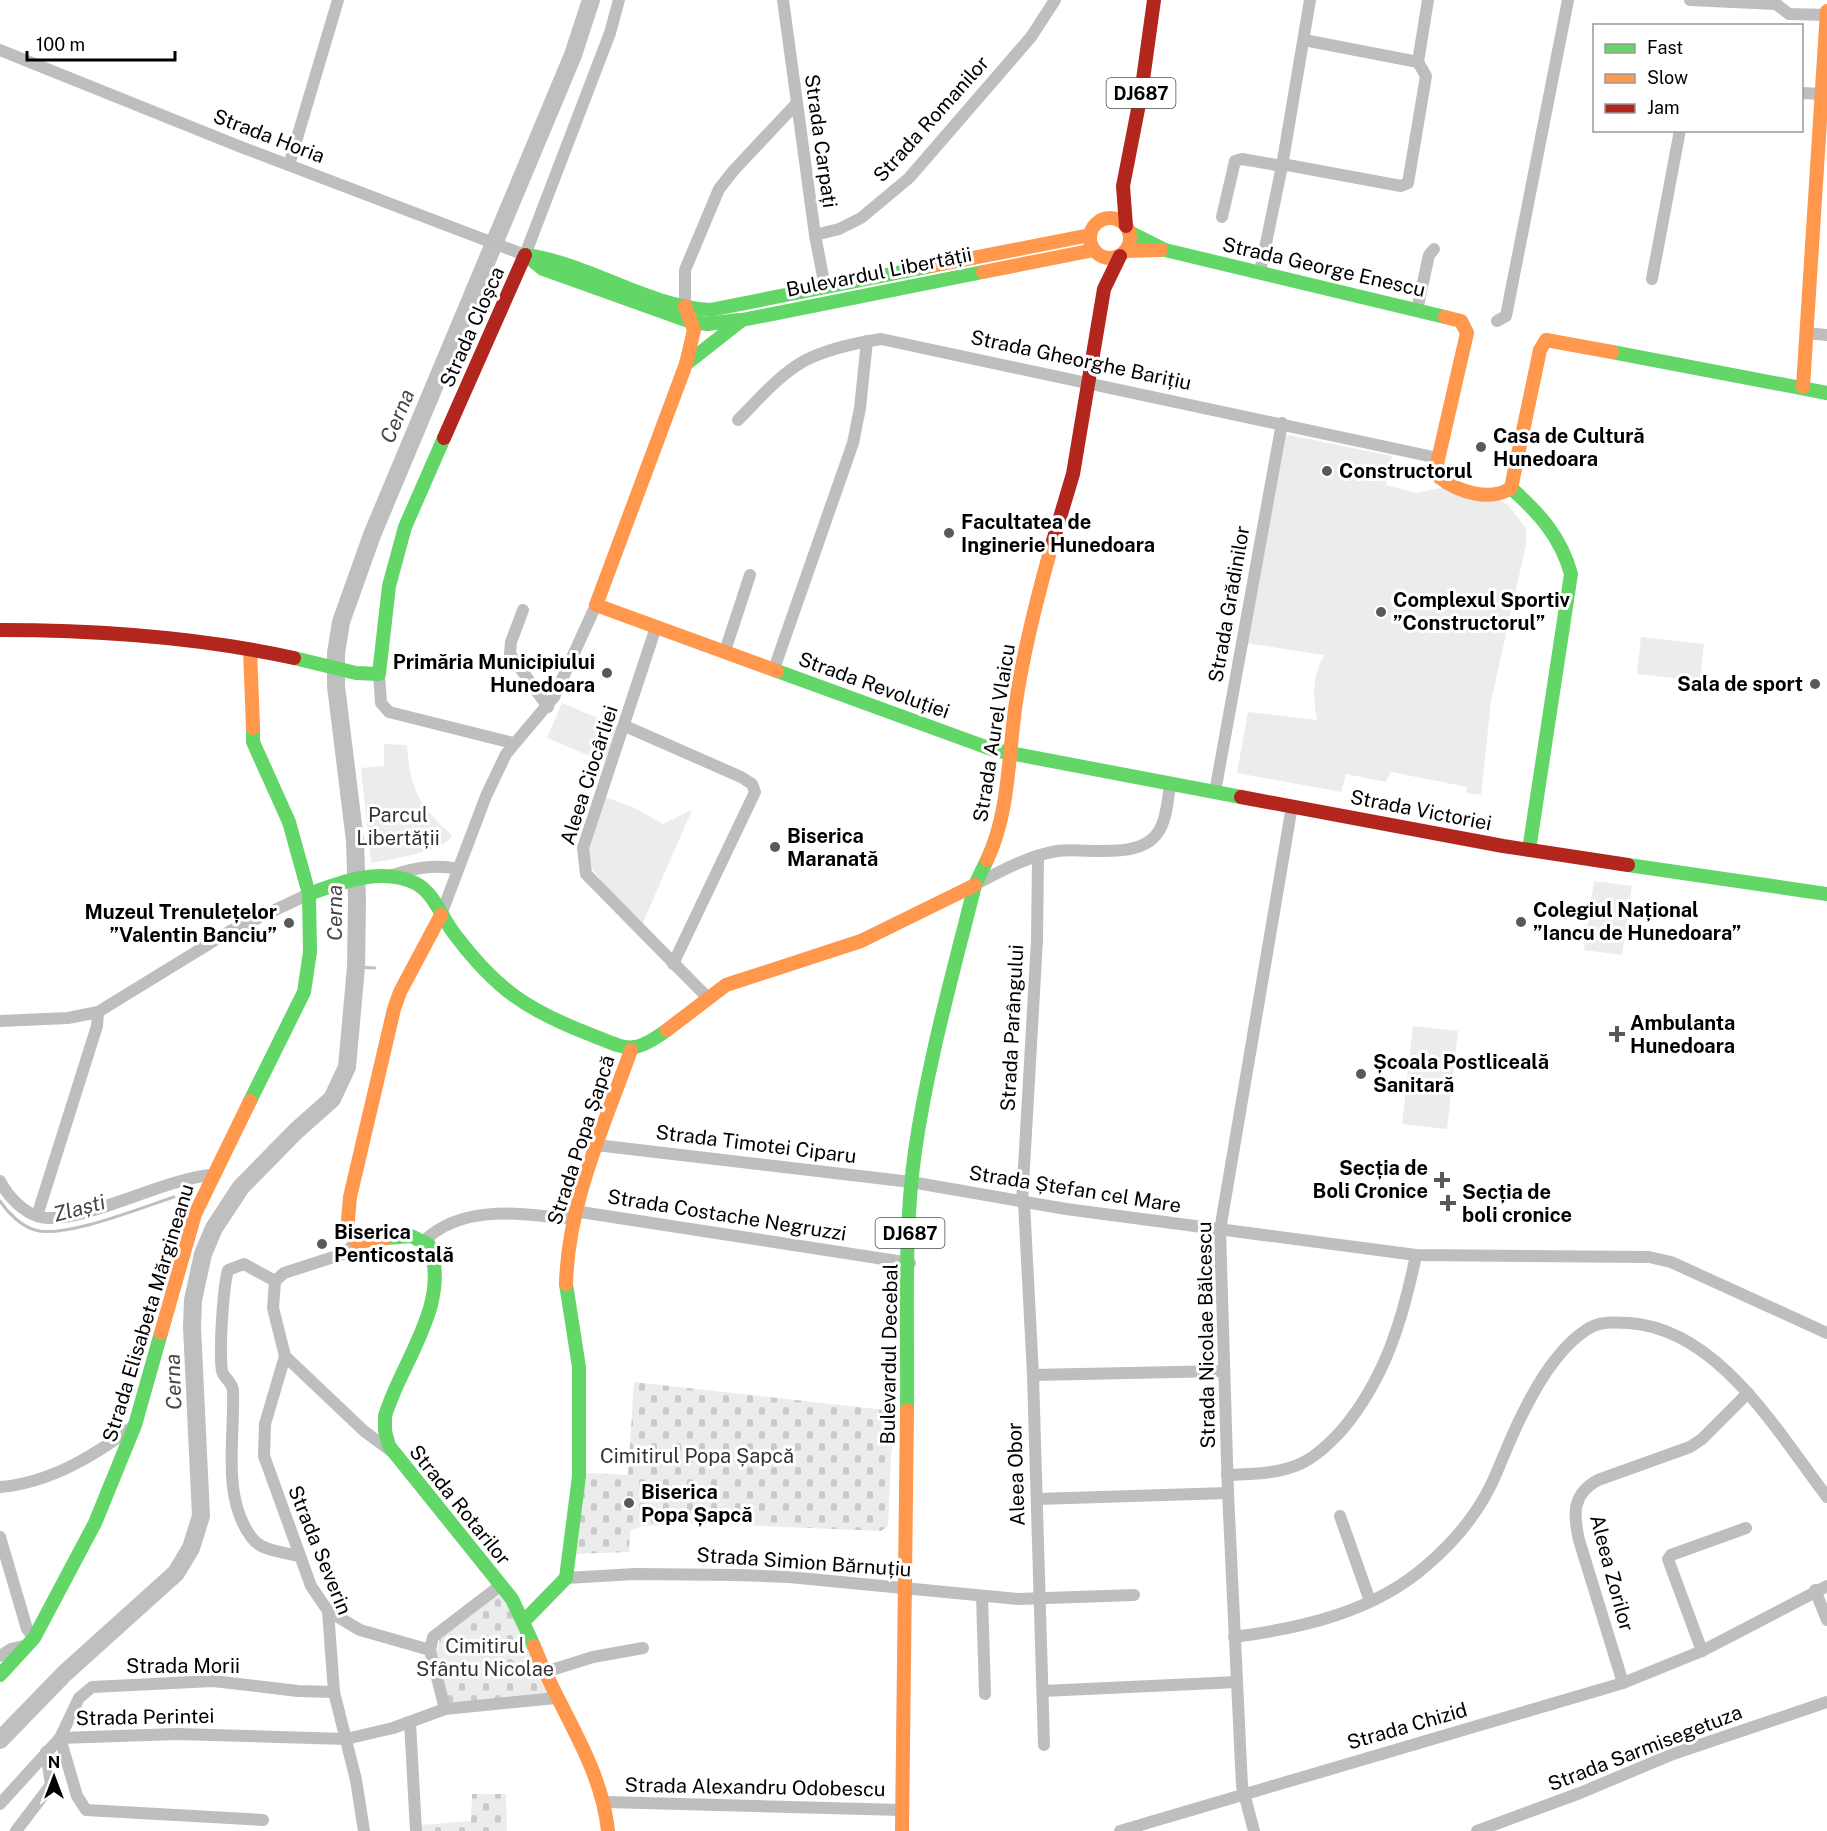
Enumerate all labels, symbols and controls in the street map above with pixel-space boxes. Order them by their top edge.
scale bar [27,24,176,62]
legend [1593,24,1803,132]
text: 100 m [36,34,85,55]
text: Fast [1647,37,1683,58]
street label: Strada Romanilor [868,51,994,187]
text: Slow [1647,67,1688,88]
street label: Strada Carpați [800,73,842,209]
road number: DJ687 [1106,78,1176,108]
text: Jam [1647,97,1680,118]
street label: Strada Horia [210,104,328,168]
street label: Strada George Enescu [1220,232,1428,302]
street label: Bulevardul Libertății [784,242,974,302]
street label: Strada Cloșca [435,263,509,391]
street label: Strada Gheorghe Barițiu [968,325,1194,395]
water label: Cerna [375,385,419,447]
place label: Casa de Cultură Hunedoara [1493,424,1645,471]
marker: Casa de Cultură Hunedoara [1474,440,1488,454]
place label: Constructorul [1339,459,1473,483]
marker: Constructorul [1320,464,1334,478]
place label: Facultatea de Inginerie Hunedoara [961,510,1155,557]
street label: Strada Grădinilor [1203,524,1255,684]
marker: Facultatea de Inginerie Hunedoara [942,526,956,540]
place label: Complexul Sportiv ”Constructorul” [1393,588,1571,635]
marker: Complexul Sportiv ”Constructorul” [1374,605,1388,619]
street label: Strada Aurel Vlaicu [968,642,1020,824]
street label: Strada Revoluției [795,647,953,723]
place label: Primăria Municipiului Hunedoara [393,650,595,697]
marker: Primăria Municipiului Hunedoara [600,666,614,680]
place label: Sala de sport [1677,672,1803,696]
marker: Sala de sport [1808,677,1822,691]
street label: Aleea Ciocârliei [555,702,623,848]
street label: Strada Victoriei [1348,785,1494,835]
park label: Parcul Libertății [356,803,440,850]
place label: Biserica Maranată [787,824,878,871]
marker: Biserica Maranată [768,840,782,854]
water label: Cerna [322,885,347,941]
place label: Colegiul Național ”Iancu de Hunedoara” [1533,898,1741,945]
place label: Muzeul Trenulețelor ”Valentin Banciu” [84,900,277,947]
marker: Colegiul Național ”Iancu de Hunedoara” [1514,915,1528,929]
marker: Muzeul Trenulețelor ”Valentin Banciu” [282,916,296,930]
street label: Strada Parângului [996,944,1028,1112]
place label: Ambulanta Hunedoara [1630,1011,1735,1058]
marker: Ambulanta Hunedoara [1608,1025,1626,1043]
place label: Școala Postliceală Sanitară [1373,1050,1549,1097]
street label: Strada Popa Șapcă [542,1052,620,1228]
marker: Școala Postliceală Sanitară [1354,1067,1368,1081]
street label: Strada Timotei Ciparu [654,1120,858,1168]
place label: Secția de Boli Cronice [1313,1156,1428,1203]
street label: Strada Ștefan cel Mare [967,1160,1183,1218]
marker: Secția de Boli Cronice [1433,1171,1451,1189]
place label: Secția de boli cronice [1462,1180,1572,1227]
street label: Strada Elisabeta Mărgineanu [97,1181,199,1445]
street label: Strada Costache Negruzzi [606,1184,848,1246]
water label: Zlaști [50,1189,108,1227]
marker: Secția de boli cronice [1439,1194,1457,1212]
road number: DJ687 [876,1218,944,1248]
place label: Biserica Penticostală [334,1220,454,1267]
street label: Strada Nicolae Bălcescu [1192,1221,1220,1449]
marker: Biserica Penticostală [315,1237,329,1251]
street label: Bulevardul Decebal [875,1263,903,1445]
water label: Cerna [160,1354,186,1410]
street label: Aleea Obor [1002,1422,1030,1526]
street label: Strada Rotarilor [404,1440,516,1570]
park label: Cimitirul Popa Șapcă [600,1444,794,1468]
place label: Biserica Popa Șapcă [641,1480,753,1527]
street label: Strada Severin [283,1482,357,1618]
marker: Biserica Popa Șapcă [622,1496,636,1510]
street label: Aleea Zorilor [1585,1512,1639,1634]
street label: Strada Simion Bărnuțiu [696,1543,912,1581]
park label: Cimitirul Sfântu Nicolae [416,1634,554,1681]
street label: Strada Morii [126,1654,240,1678]
street label: Strada Chizid [1344,1697,1470,1755]
street label: Strada Sarmisegetuza [1545,1700,1745,1796]
street label: Strada Perintei [75,1704,215,1730]
north arrow [24,1747,84,1807]
text: N [48,1753,60,1772]
street label: Strada Alexandru Odobescu [624,1773,886,1801]

